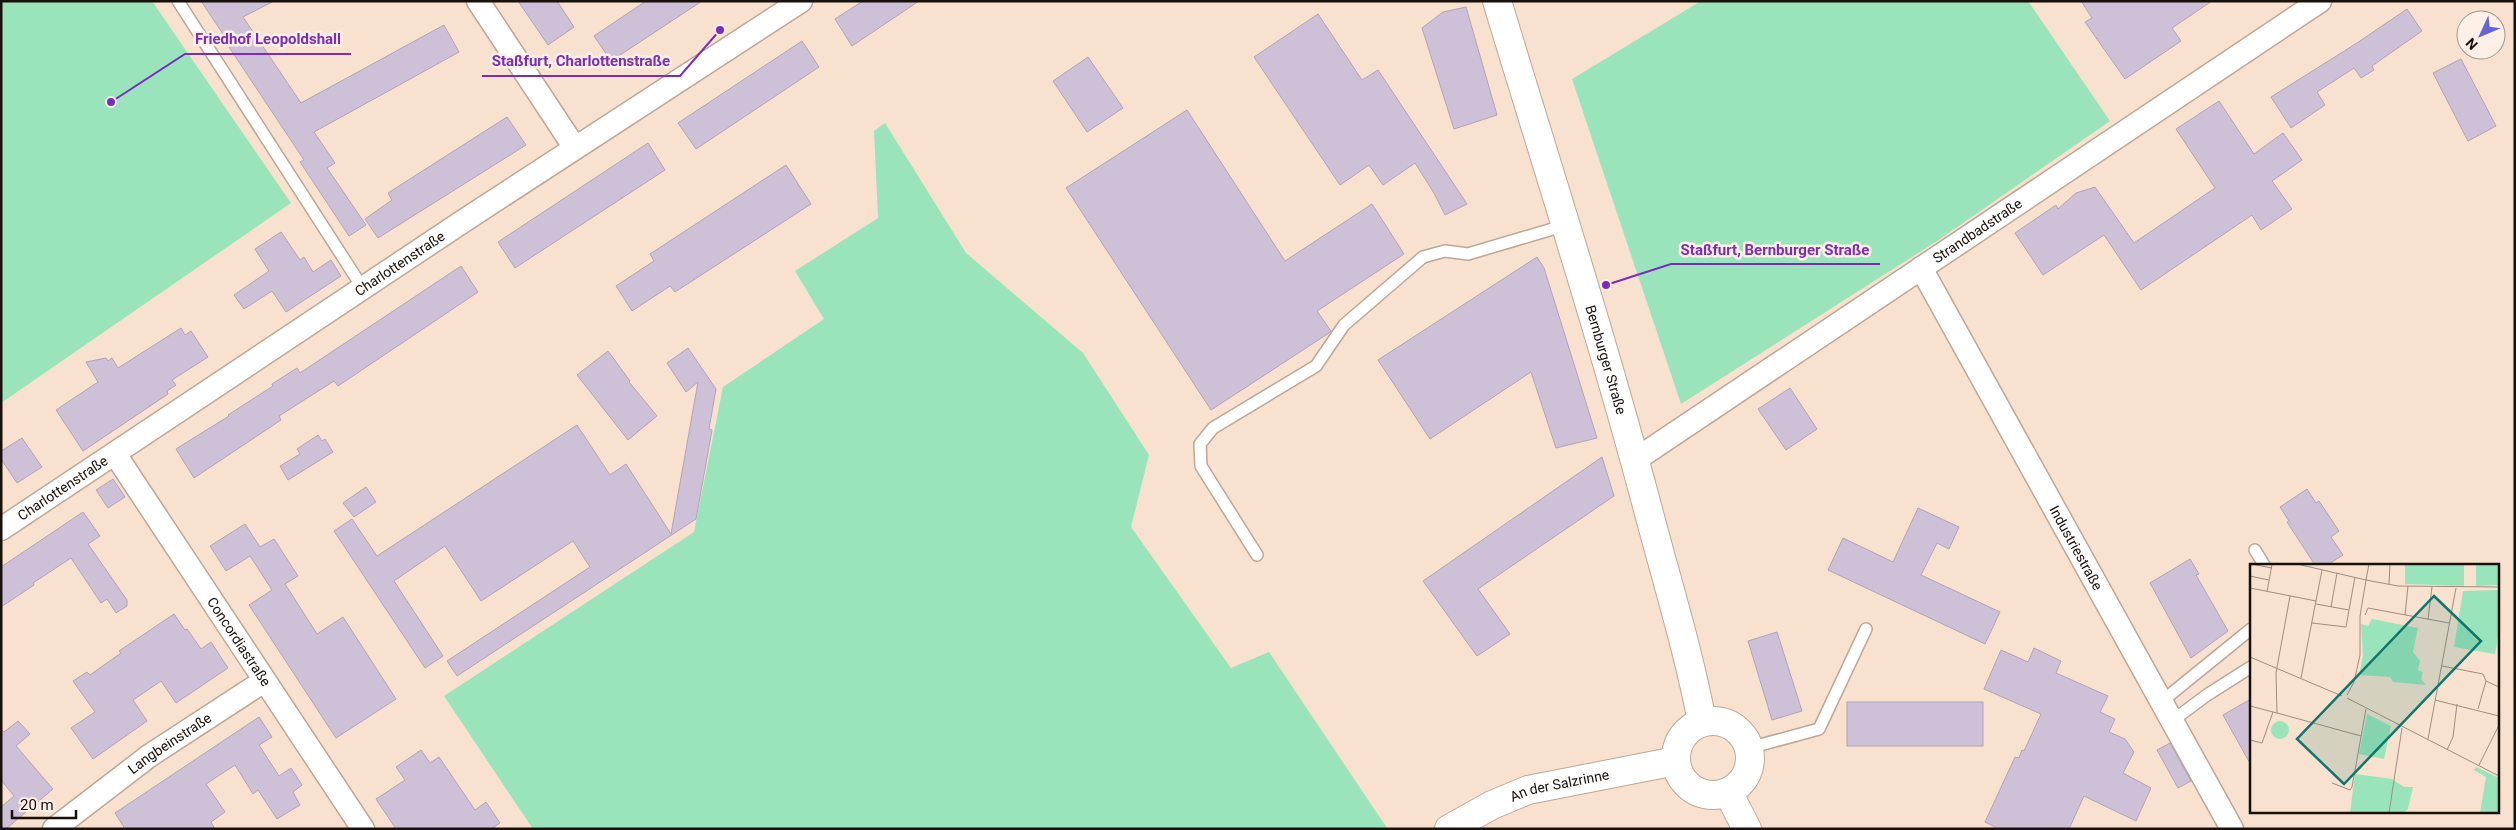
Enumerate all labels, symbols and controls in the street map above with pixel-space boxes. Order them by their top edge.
north arrow [2456,10,2506,60]
callout: Friedhof Leopoldshall [185,24,351,54]
text: Friedhof Leopoldshall [195,30,341,48]
text: N [2462,35,2481,53]
callout: Staßfurt, Charlottenstraße [482,46,680,76]
text: Staßfurt, Charlottenstraße [492,52,670,70]
street label: Strandbadstraße [1930,195,2025,266]
street label: Charlottenstraße [352,228,448,299]
callout: Staßfurt, Bernburger Straße [1671,234,1880,264]
text: Staßfurt, Bernburger Straße [1681,241,1869,259]
street label: Bernburger Straße [1582,303,1629,416]
street label: Charlottenstraße [15,452,111,524]
street label: Industriestraße [2046,503,2106,593]
inset map [2250,564,2498,812]
street label: Concordiastraße [204,594,274,689]
street label: Langbeinstraße [125,710,214,777]
street label: An der Salzrinne [1507,766,1610,805]
scale bar [12,788,76,820]
text: 20 m [20,796,54,814]

